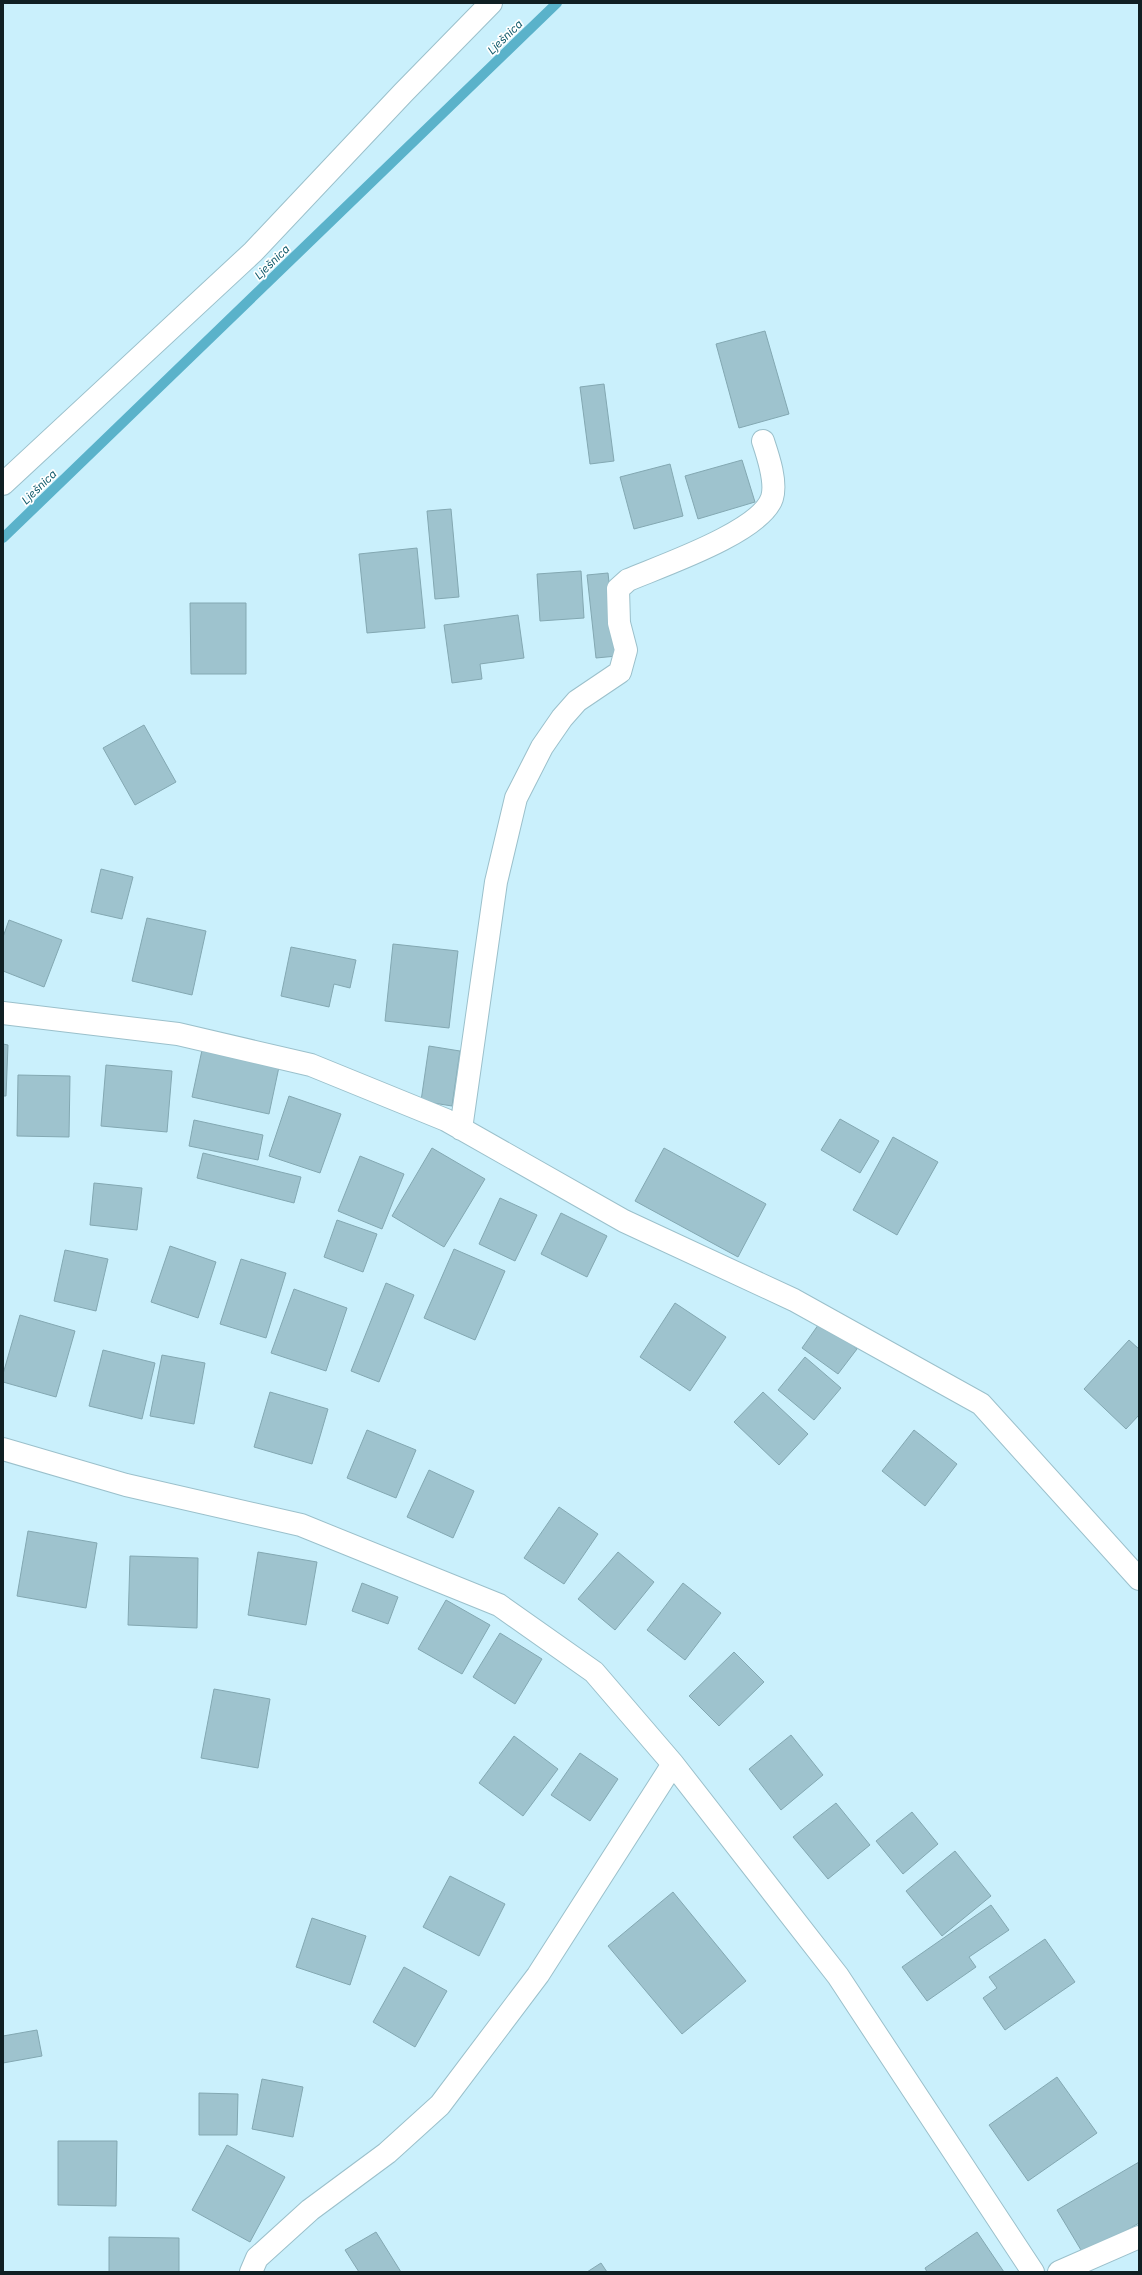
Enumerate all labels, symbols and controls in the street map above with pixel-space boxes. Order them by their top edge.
water label: Lješnica [485,17,526,57]
water label: Lješnica [252,242,293,282]
water label: Lješnica [19,467,60,507]

